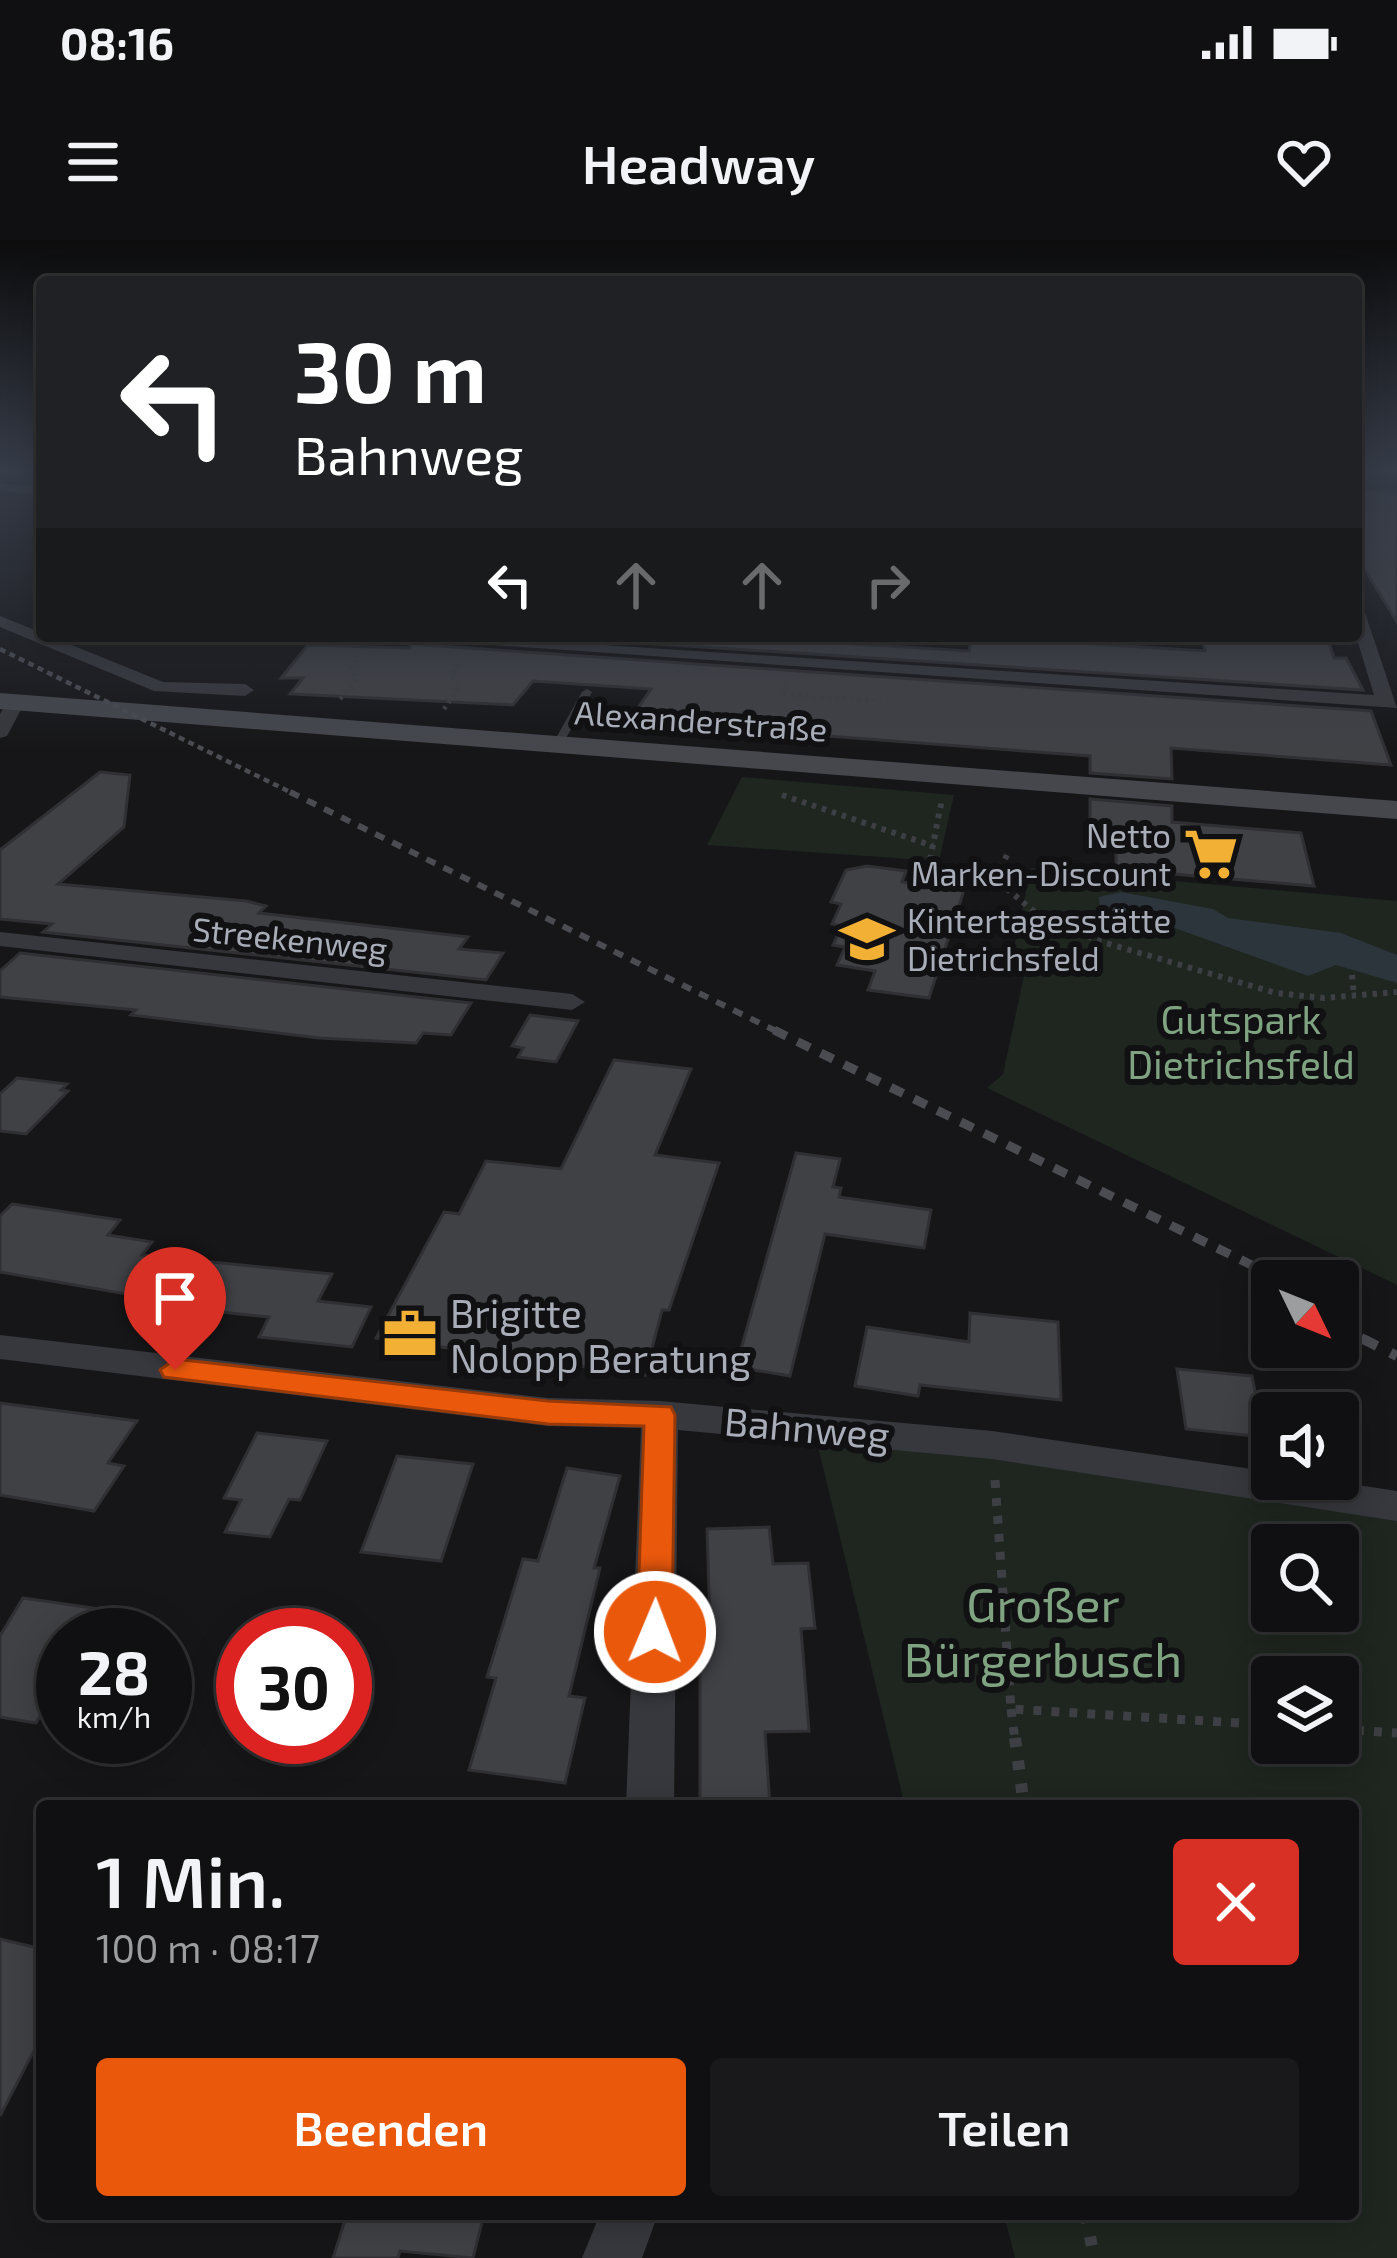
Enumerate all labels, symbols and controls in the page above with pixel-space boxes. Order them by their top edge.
text: 08:16 [60,15,174,69]
icon: menu [60,129,126,195]
icon: heart [1271,129,1337,195]
text: Headway [582,130,815,195]
text: 30 m [294,319,487,420]
icon: left [96,324,252,480]
text: Bahnweg [294,421,523,486]
icon: left [477,552,543,618]
icon: ahead [603,552,669,618]
icon: ahead [729,552,795,618]
icon: right [855,552,921,618]
street label: Alexanderstraße [573,691,829,749]
place label: Netto Marken-Discount [911,815,1171,893]
supermarket icon: Netto Marken-Discount [1182,825,1240,883]
place label: Kintertagesstätte Dietrichsfeld [907,900,1171,978]
street label: Streekenweg [191,908,389,968]
school or university icon: Kintertagesstätte Dietrichsfeld [838,910,896,968]
park label: Gutspark Dietrichsfeld [1127,995,1355,1087]
pin [124,1247,226,1370]
north arrow [1251,1260,1359,1368]
map controls [1251,1260,1359,1764]
icon: arrive [142,1265,208,1331]
place label: Brigitte Nolopp Beratung [450,1289,751,1381]
office icon: Brigitte Nolopp Beratung [381,1305,439,1363]
button: sound [1251,1392,1359,1500]
street label: Bahnweg [722,1396,892,1458]
button: search [1251,1524,1359,1632]
position arrow [592,1569,718,1695]
park label: Großer Bürgerbusch [904,1574,1182,1687]
speed limit sign: 30 [216,1608,372,1764]
text: 28 [78,1635,150,1707]
button: layers [1251,1656,1359,1764]
text: km/h [77,1698,151,1734]
text: 1 Min. [96,1836,285,1922]
button: close [1173,1839,1299,1965]
text: 100 m · 08:17 [96,1924,320,1971]
button: Beenden [96,2058,686,2196]
button: Teilen [710,2058,1299,2196]

